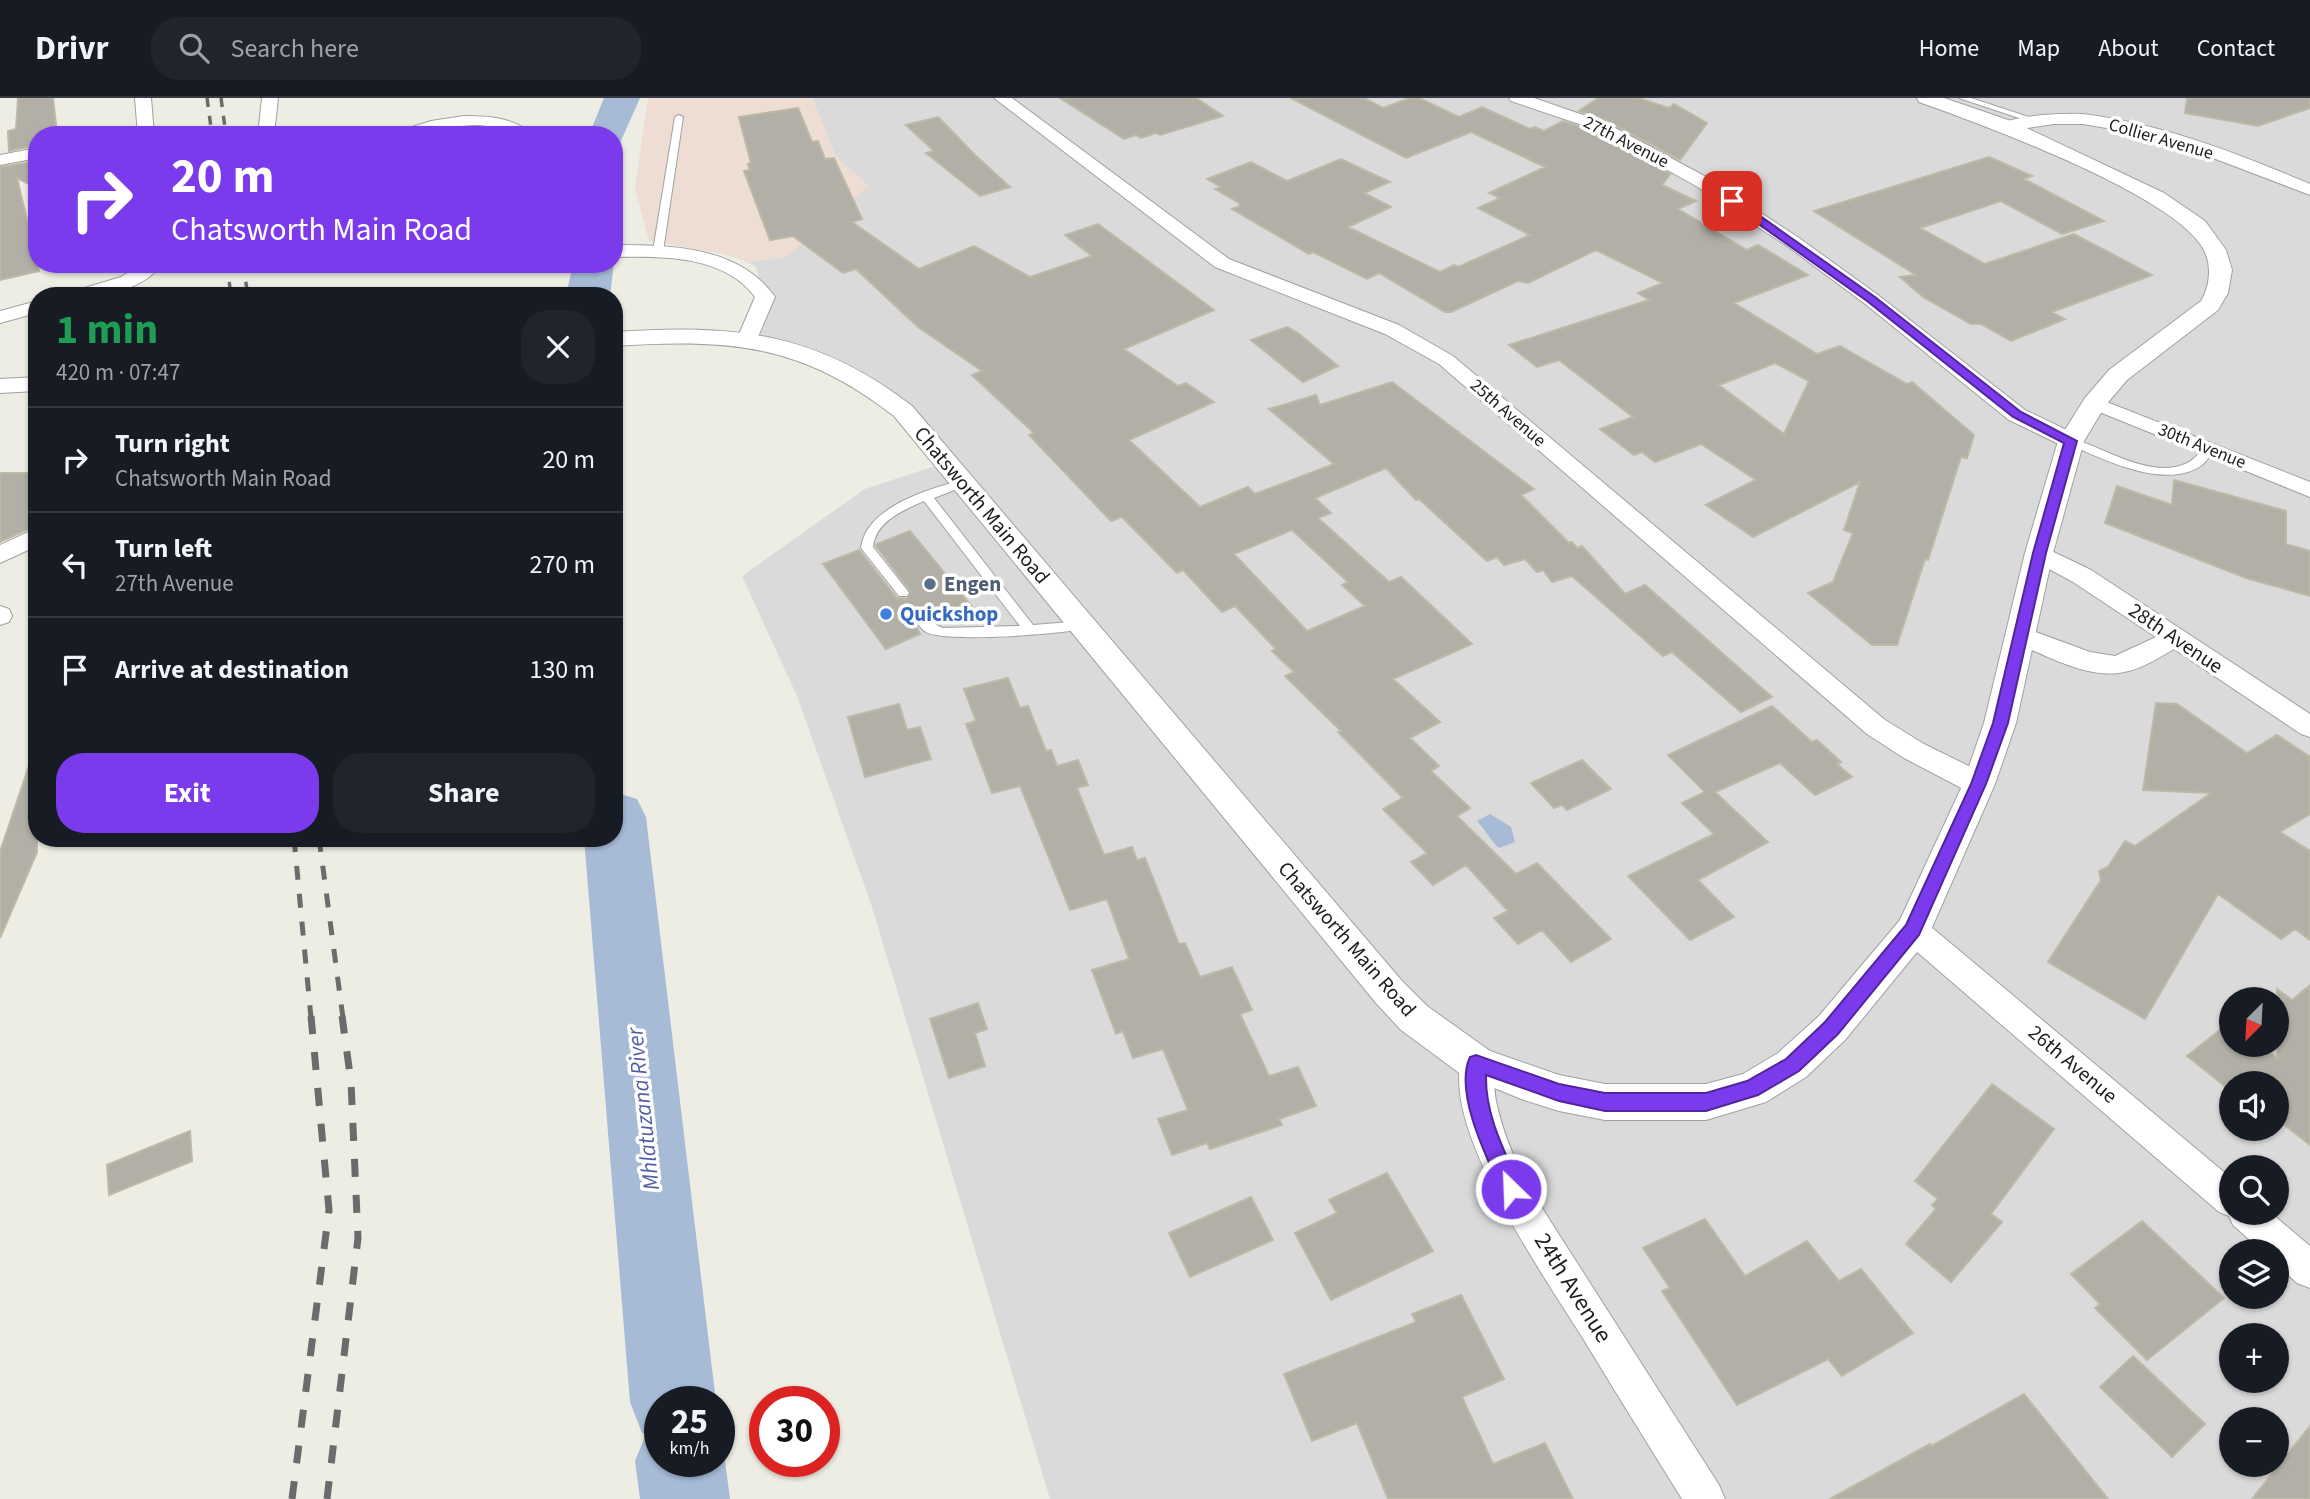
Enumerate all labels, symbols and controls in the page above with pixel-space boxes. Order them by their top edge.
search box [151,17,641,80]
text: Drivr [35,25,109,72]
icon: search [175,29,213,67]
text: Search here [231,30,359,67]
text: Home [1919,31,1979,66]
text: Map [2017,31,2060,66]
text: About [2098,31,2159,66]
text: Contact [2197,31,2275,66]
street label: 27th Avenue [1579,110,1673,174]
street label: Collier Avenue [2106,112,2216,166]
text: 20 m [171,142,275,212]
icon: right [56,154,147,245]
pin [1702,171,1762,231]
icon: arrive [1713,182,1751,220]
text: Chatsworth Main Road [171,207,472,253]
text: 1 min [56,300,158,360]
button: close [521,310,595,384]
text: 420 m · 07:47 [56,356,180,389]
street label: 25th Avenue [1465,373,1551,453]
street label: 30th Avenue [2154,417,2250,475]
street label: Chatsworth Main Road [907,420,1057,590]
text: Turn right [115,425,230,462]
icon: right [56,441,94,479]
text: 20 m [542,441,595,478]
text: Chatsworth Main Road [115,462,331,495]
text: Turn left [115,530,212,567]
icon: left [56,546,94,584]
text: 270 m [529,546,595,583]
text: 27th Avenue [115,567,234,600]
place label: Engen [944,569,1001,599]
marker: Engen [922,576,938,592]
street label: 28th Avenue [2123,595,2229,681]
place label: Quickshop [900,599,998,629]
marker: Quickshop [878,606,894,622]
icon: arrive [56,651,94,689]
text: Arrive at destination [115,651,349,688]
text: 130 m [529,651,595,688]
button: Exit [56,753,319,833]
button: Share [333,753,595,833]
street label: Chatsworth Main Road [1271,855,1423,1023]
north arrow [2219,987,2289,1057]
map controls [2219,987,2289,1477]
street label: 26th Avenue [2022,1018,2124,1110]
water label: Mhlatuzana River [618,1025,668,1192]
button: sound [2219,1071,2289,1141]
position arrow [1474,1152,1548,1226]
button: search [2219,1155,2289,1225]
street label: 24th Avenue [1525,1226,1621,1350]
button: layers [2219,1239,2289,1309]
button: + [2219,1323,2289,1393]
speed limit sign: 30 [749,1386,840,1477]
text: 25 [671,1397,708,1447]
button: − [2219,1407,2289,1477]
text: km/h [670,1436,709,1461]

